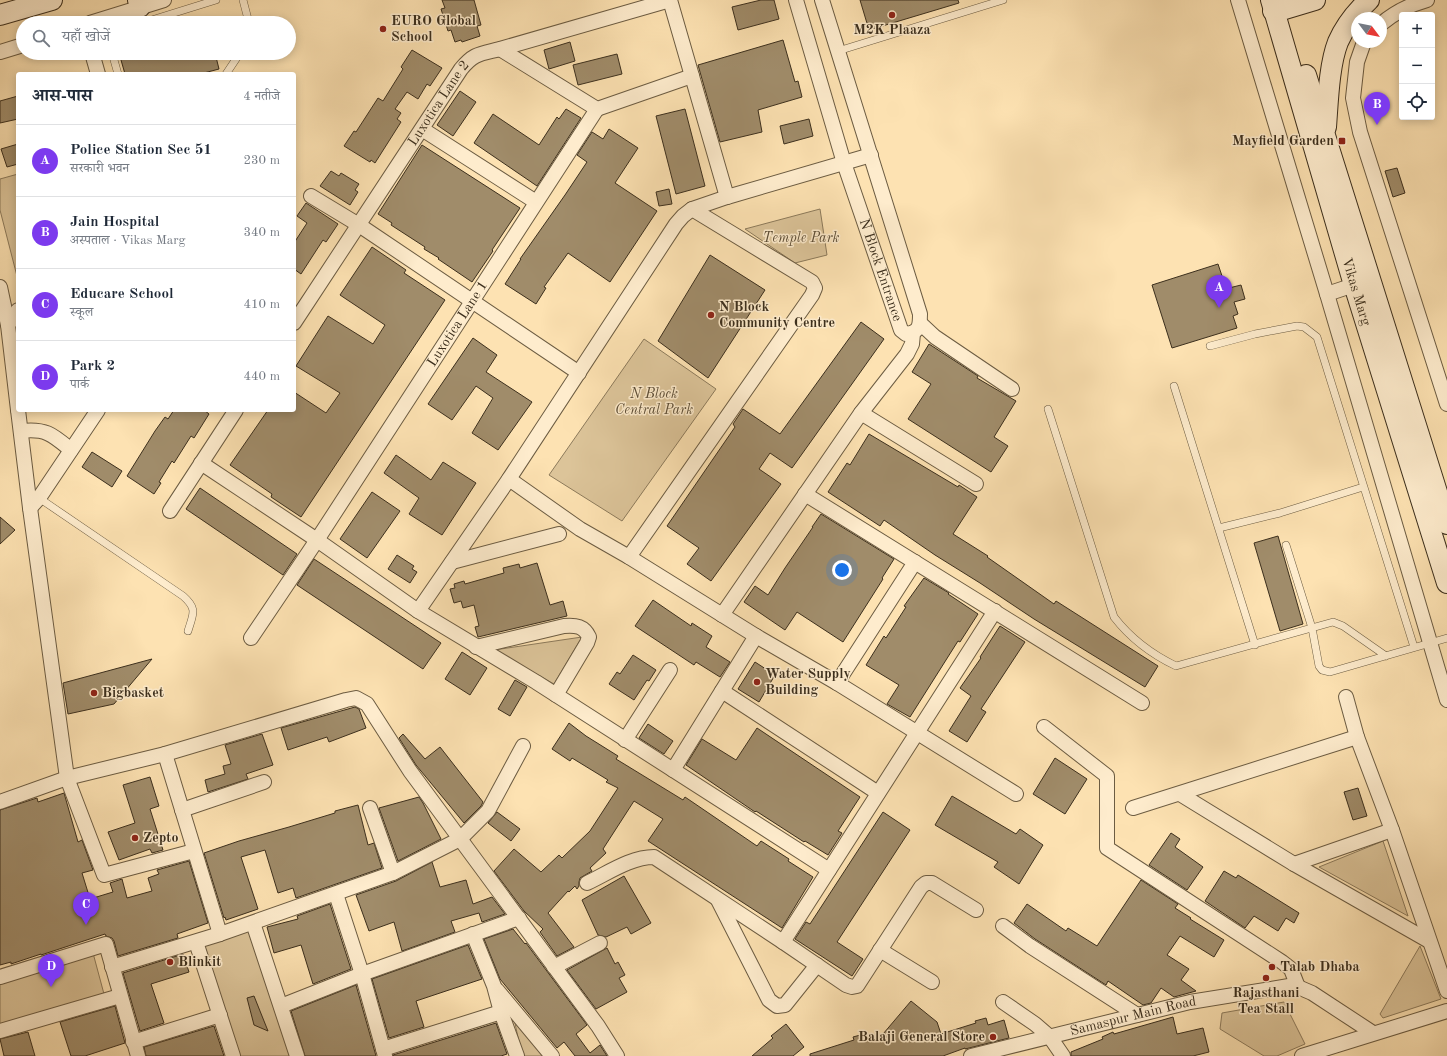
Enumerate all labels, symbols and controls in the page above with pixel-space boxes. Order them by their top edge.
marker: M2K Plaaza [887,10,897,20]
north arrow [1351,12,1387,48]
map controls [1399,12,1435,120]
button: + [1399,12,1435,48]
place label: EURO Global School [391,14,476,44]
search box [16,16,296,60]
place label: M2K Plaaza [853,23,931,37]
marker: EURO Global School [378,24,388,34]
icon: search [30,27,52,49]
text: यहाँ खोजें [62,30,110,45]
button: − [1399,48,1435,84]
street label: Luxotica Lane 2 [405,58,472,148]
button: locate [1399,84,1435,120]
text: आस-पास [32,88,92,105]
text: 4 नतीजे [243,90,280,103]
pin: B [1364,92,1390,125]
place label: Mayfield Garden [1232,134,1334,148]
marker: Mayfield Garden [1337,136,1347,146]
text: Police Station Sec 51 [70,143,212,158]
text: A [40,154,50,167]
text: 230 m [243,154,280,167]
text: सरकारी भवन [70,162,129,175]
text: Jain Hospital [70,215,159,230]
street label: N Block Entrance [857,217,904,323]
text: B [40,226,50,239]
text: 340 m [243,226,280,239]
park label: Temple Park [763,231,840,246]
text: अस्पताल · Vikas Marg [70,234,186,247]
street label: Vikas Marg [1339,256,1373,328]
pin: A [1206,275,1232,308]
street label: Luxotica Lane 1 [425,279,490,369]
text: Educare School [70,287,174,302]
text: C [41,298,49,311]
text: 410 m [243,298,280,311]
place label: N Block Community Centre [719,300,835,330]
text: स्कूल [70,306,93,319]
marker: N Block Community Centre [706,310,716,320]
text: Park 2 [70,359,115,374]
text: D [40,370,50,383]
text: 440 m [243,370,280,383]
text: पार्क [70,378,89,391]
park label: N Block Central Park [615,387,693,417]
your location [832,560,852,580]
place label: Water Supply Building [765,667,851,697]
marker: Water Supply Building [752,677,762,687]
place label: Bigbasket [102,686,164,700]
marker: Bigbasket [89,688,99,698]
place label: Zepto [143,831,179,845]
marker: Zepto [130,833,140,843]
pin: C [73,892,99,925]
pin: D [38,954,64,987]
place label: Blinkit [178,955,221,969]
marker: Blinkit [165,957,175,967]
place label: Talab Dhaba [1280,960,1360,974]
marker: Talab Dhaba [1267,962,1277,972]
marker: Rajasthani Tea Stall [1261,973,1271,983]
place label: Rajasthani Tea Stall [1233,986,1299,1016]
street label: Samaspur Main Road [1069,994,1197,1038]
place label: Balaji General Store [858,1030,985,1044]
marker: Balaji General Store [988,1032,998,1042]

